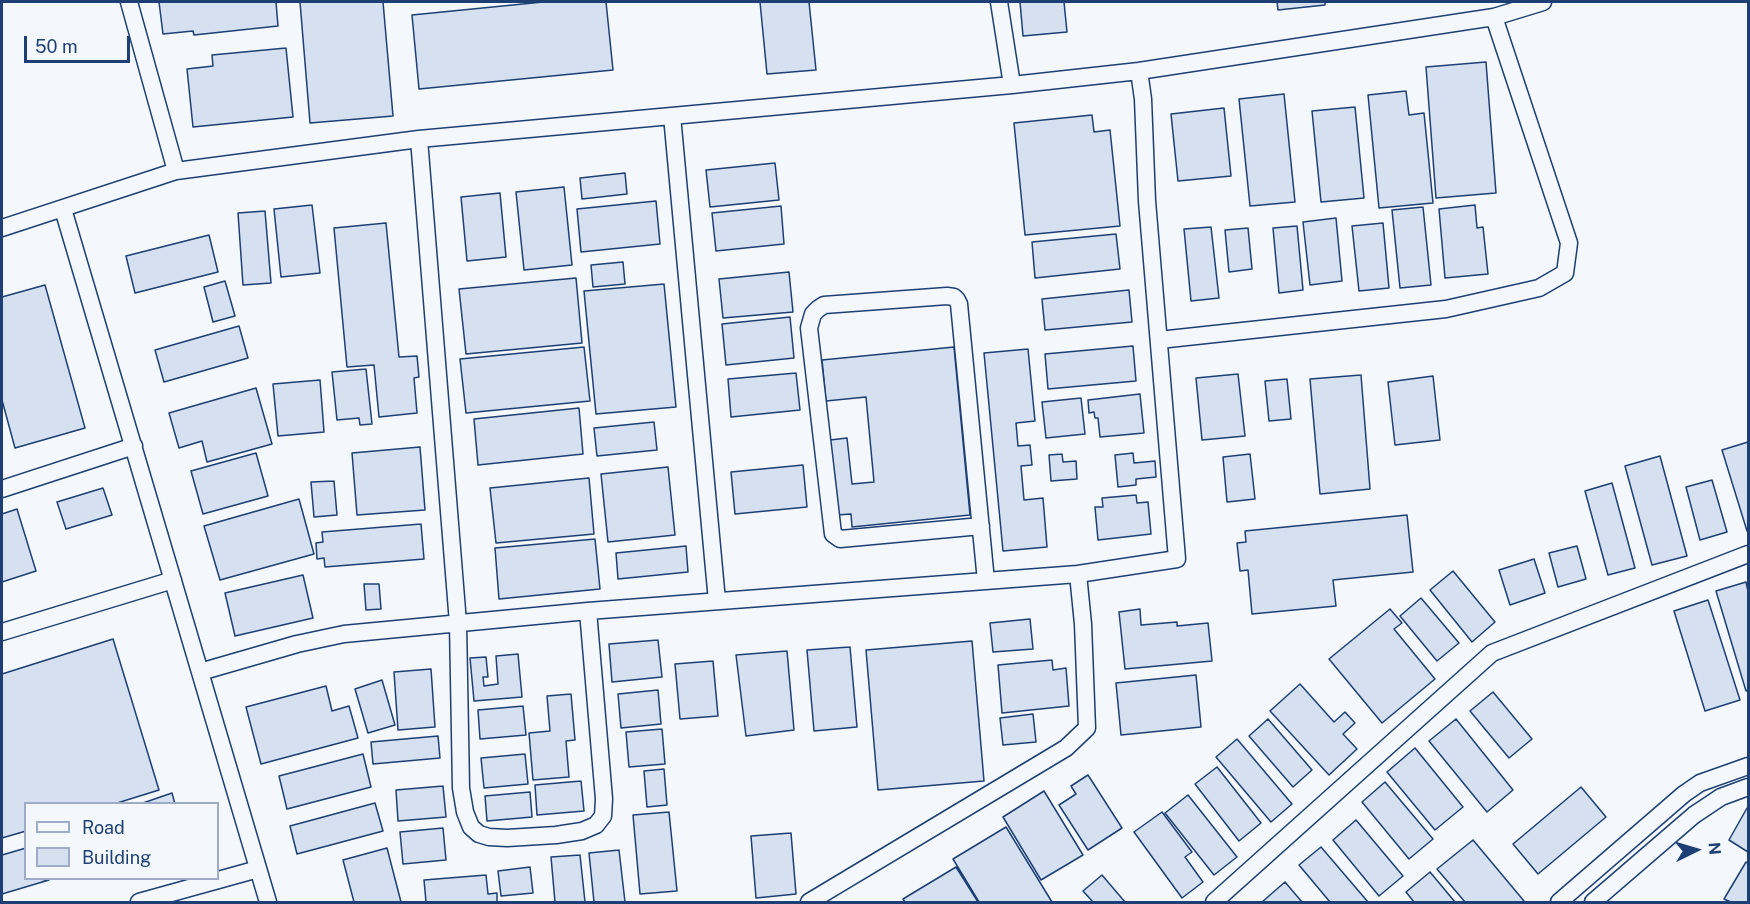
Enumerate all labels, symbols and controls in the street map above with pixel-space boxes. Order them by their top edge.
scale bar [27,24,134,62]
text: 50 m [35,36,78,57]
legend [24,802,219,880]
text: Road [82,817,125,838]
north arrow [1666,820,1726,880]
text: N [1704,841,1724,855]
text: Building [82,847,151,868]

